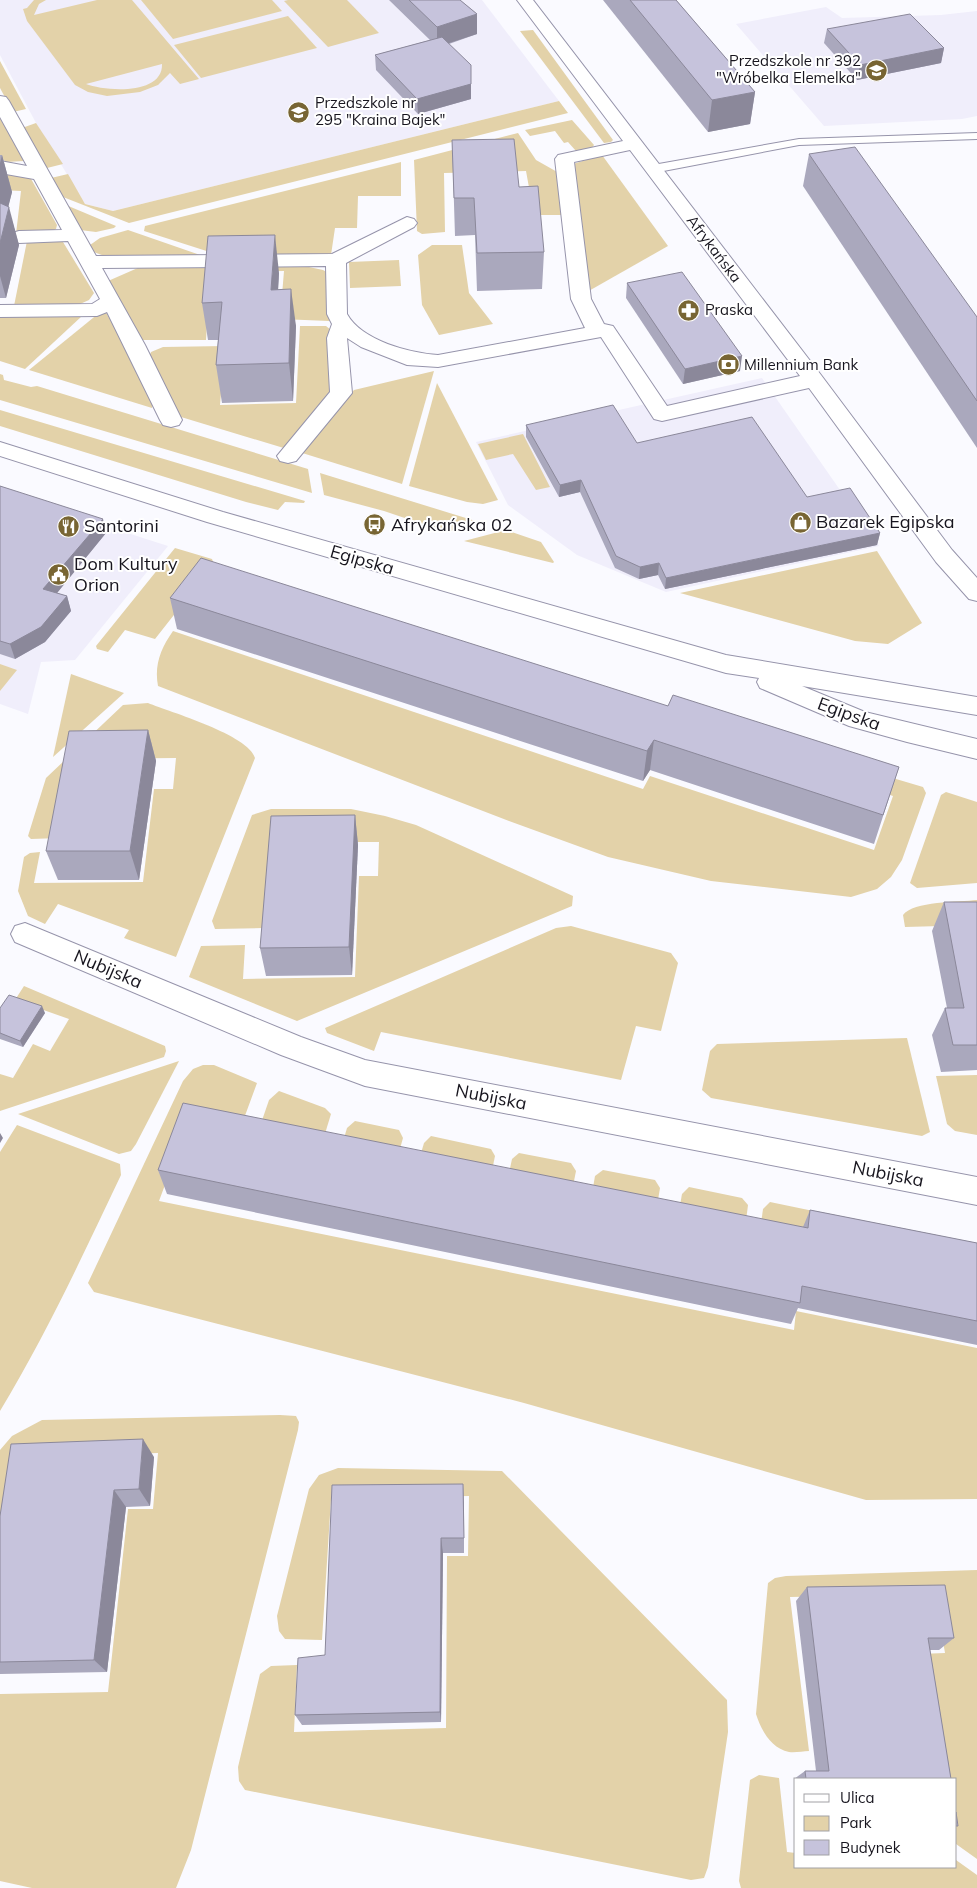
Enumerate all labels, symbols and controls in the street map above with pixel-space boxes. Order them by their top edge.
place label: Przedszkole nr 392 "Wróbelka Elemelka" [716,51,861,87]
school or university icon: Przedszkole nr 392 "Wróbelka Elemelka" [865,58,889,82]
place label: Przedszkole nr 295 "Kraina Bajek" [315,93,446,129]
school or university icon: Przedszkole nr 295 "Kraina Bajek" [287,100,311,124]
street label: Afrykańska [683,211,746,286]
pharmacy icon: Praska [677,298,701,322]
place label: Praska [705,300,753,319]
bank icon: Millennium Bank [716,353,740,377]
place label: Millennium Bank [744,355,859,374]
shop icon: Bazarek Egipska [788,510,812,534]
place label: Bazarek Egipska [816,510,955,533]
bus stop icon: Afrykańska 02 [363,513,387,537]
place label: Afrykańska 02 [391,513,513,536]
restaurant icon: Santorini [56,514,80,538]
place label: Santorini [84,514,159,537]
street label: Egipska [328,539,397,580]
place label: Dom Kultury Orion [74,552,178,596]
public building icon: Dom Kultury Orion [46,562,70,586]
street label: Egipska [815,692,884,736]
street label: Nubijska [71,944,146,993]
street label: Nubijska [454,1078,529,1115]
street label: Nubijska [851,1155,926,1192]
legend [794,1778,957,1868]
text: Ulica [840,1788,874,1807]
text: Park [840,1813,872,1832]
text: Budynek [840,1838,901,1857]

